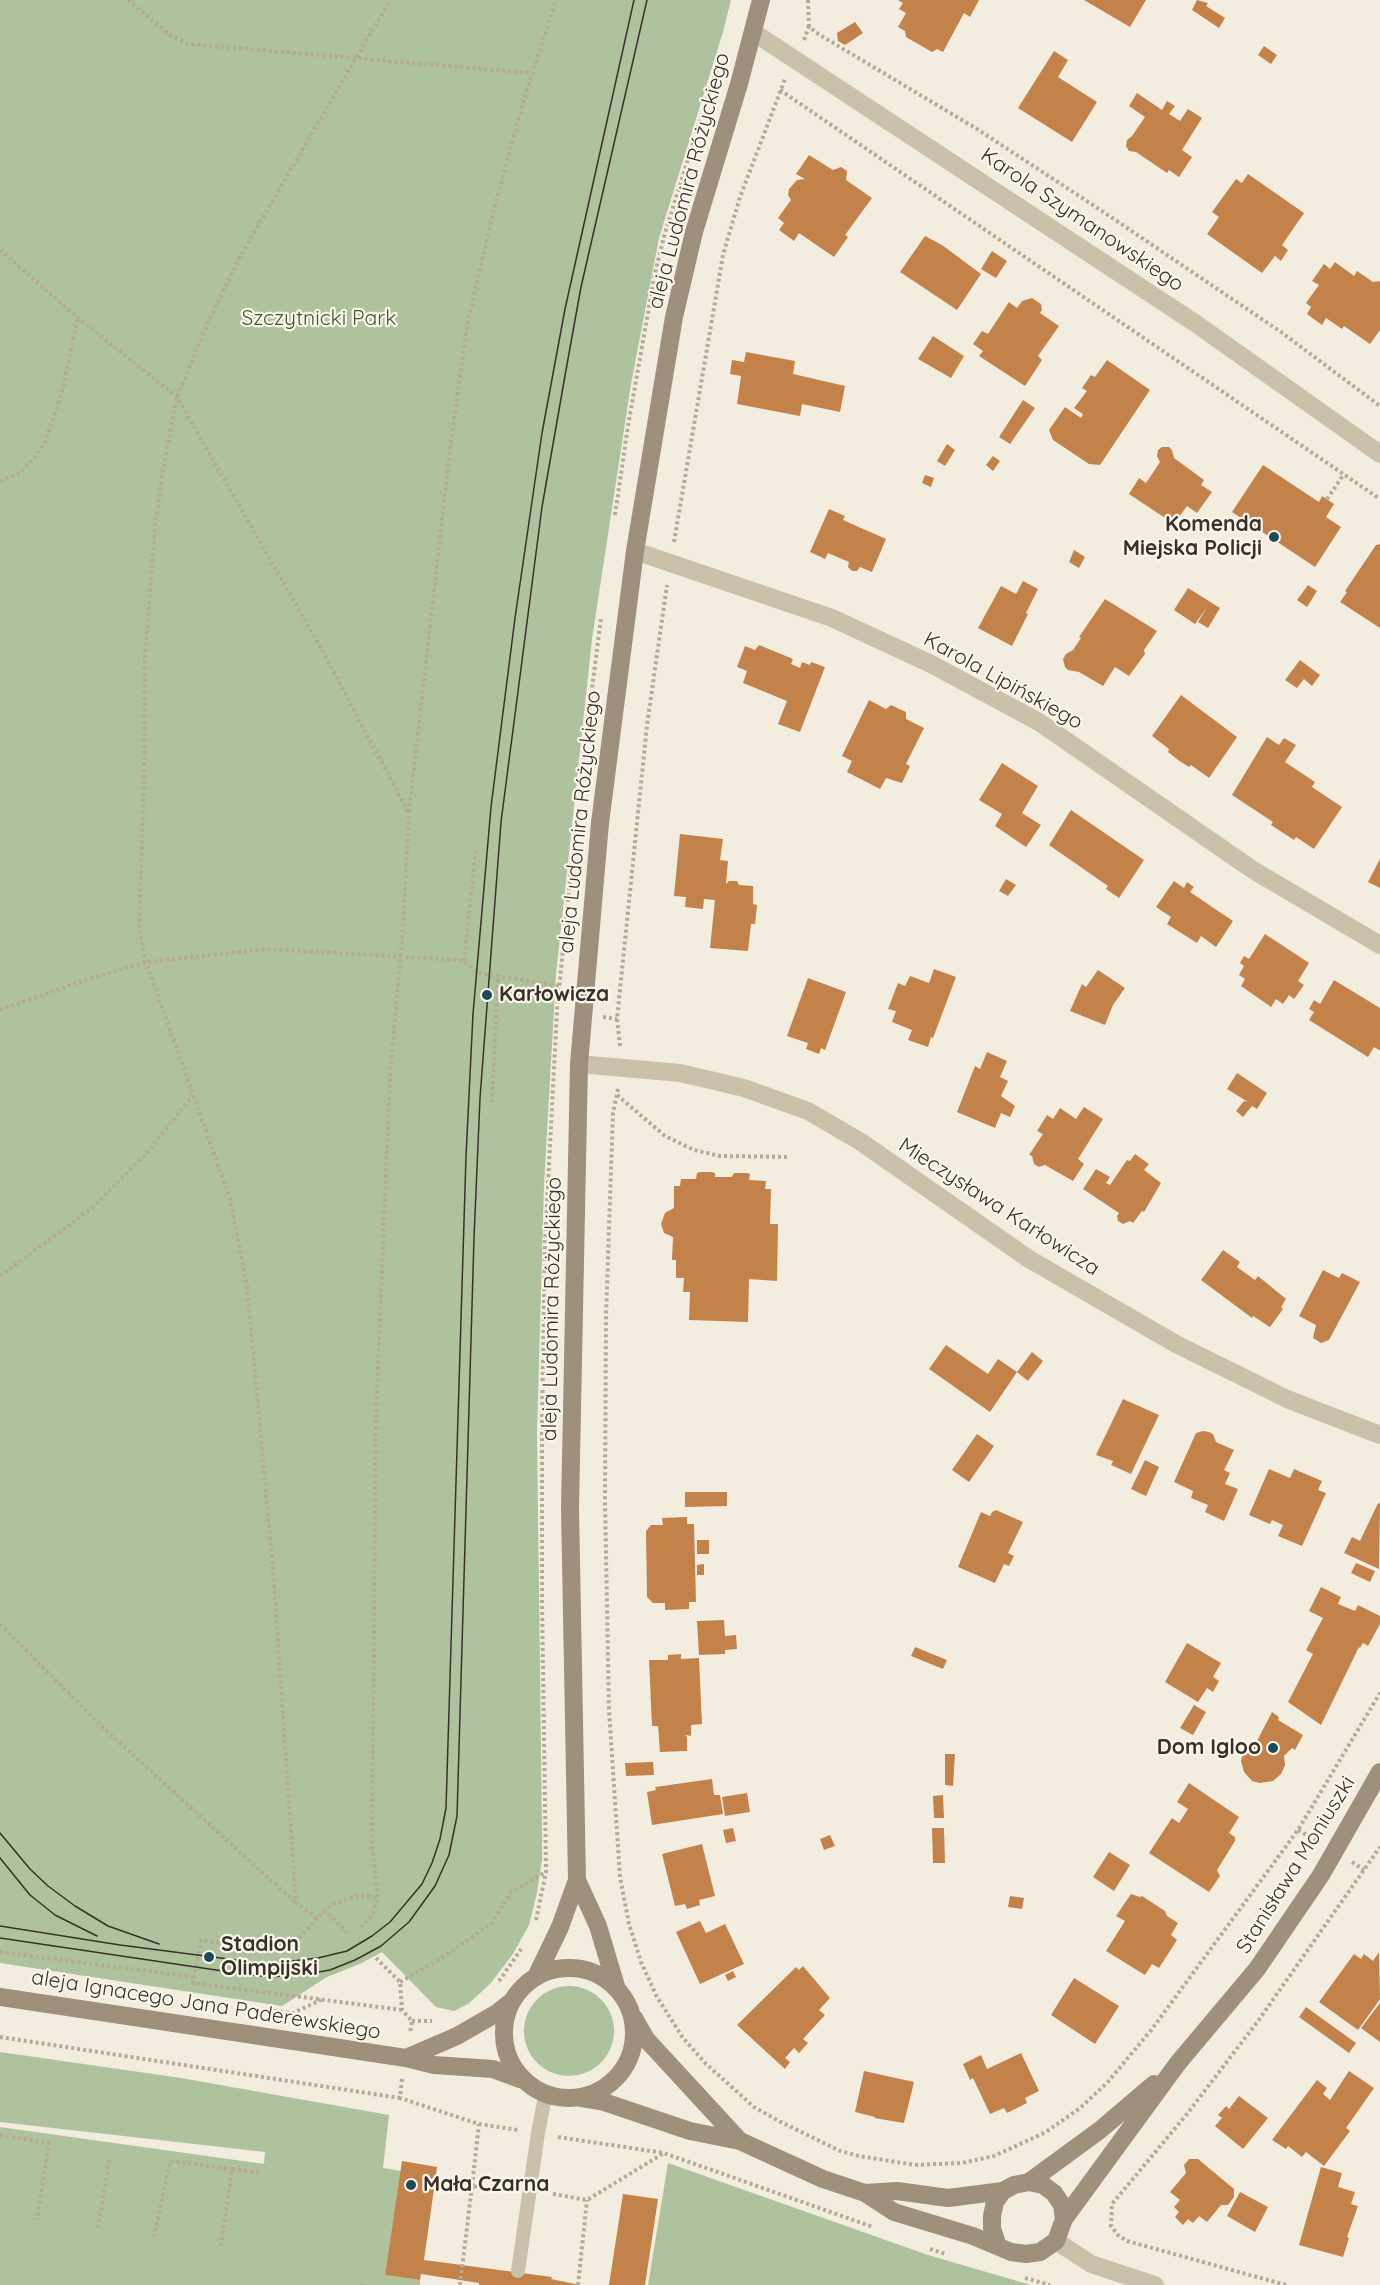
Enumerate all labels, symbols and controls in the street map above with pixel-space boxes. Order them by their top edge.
street label: aleja Ludomira Różyckiego [643,50,735,312]
street label: Karola Szymanowskiego [976,143,1188,297]
park label: Szczytnicki Park [241,306,397,332]
place label: Komenda Miejska Policji [1123,512,1262,562]
marker: Komenda Miejska Policji [1267,530,1281,544]
street label: Karola Lipińskiego [919,627,1087,735]
street label: aleja Ludomira Różyckiego [554,689,606,955]
place label: Karłowicza [499,982,609,1008]
marker: Karłowicza [480,988,494,1002]
street label: Mieczysława Karłowicza [894,1133,1104,1281]
street label: aleja Ludomira Różyckiego [537,1177,567,1441]
place label: Dom Igloo [1157,1735,1261,1761]
marker: Dom Igloo [1266,1741,1280,1755]
street label: Stanisława Moniuszki [1231,1772,1361,1958]
place label: Stadion Olimpijski [221,1932,318,1982]
marker: Stadion Olimpijski [202,1950,216,1964]
street label: aleja Ignacego Jana Paderewskiego [30,1965,382,2045]
place label: Mała Czarna [423,2172,549,2198]
marker: Mała Czarna [404,2178,418,2192]

